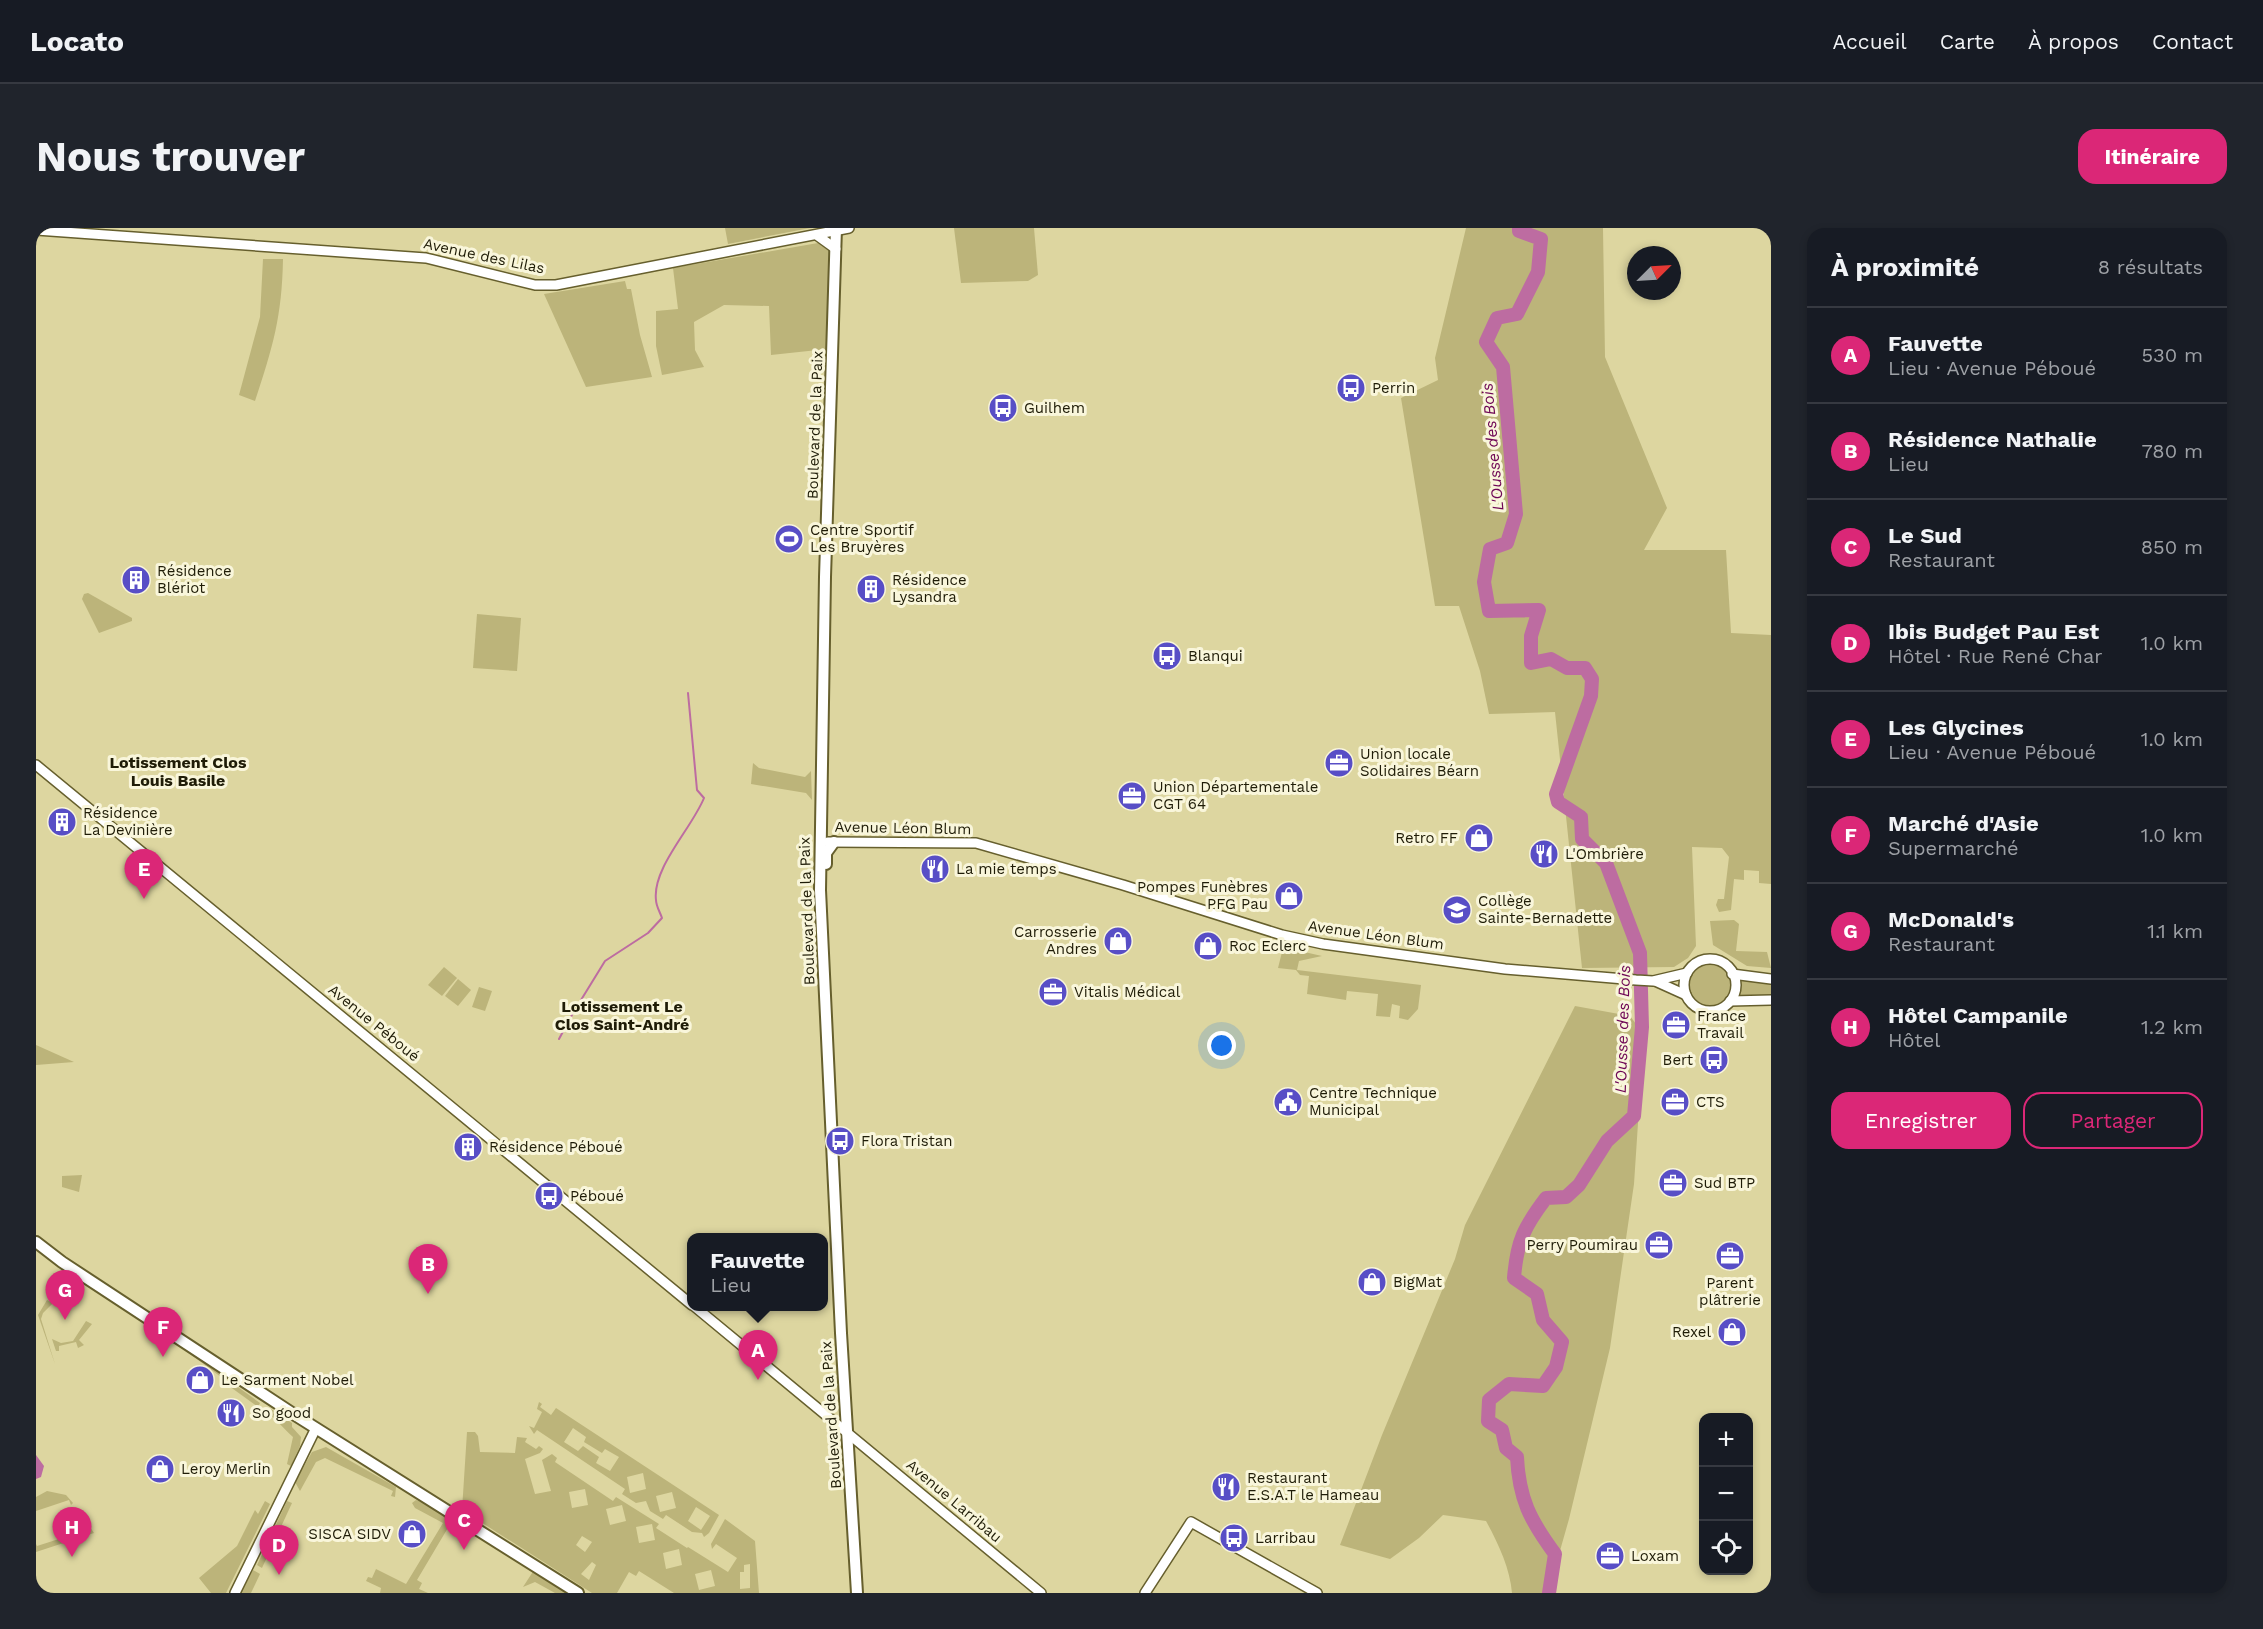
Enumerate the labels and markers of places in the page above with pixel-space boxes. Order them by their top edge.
bus stop icon: Perrin [1335,372,1367,404]
place label: Perrin [1372,379,1415,397]
bus stop icon: Guilhem [987,392,1019,424]
place label: Guilhem [1024,399,1085,417]
place label: Centre Sportif Les Bruyères [810,521,914,556]
sports icon: Centre Sportif Les Bruyères [773,523,805,555]
place label: Résidence Blériot [157,562,232,597]
building icon: Résidence Blériot [120,564,152,596]
place label: Résidence Lysandra [892,571,967,606]
building icon: Résidence Lysandra [855,573,887,605]
bus stop icon: Blanqui [1151,640,1183,672]
place label: Blanqui [1188,647,1243,665]
place label: Union locale Solidaires Béarn [1360,745,1479,780]
office icon: Union locale Solidaires Béarn [1323,747,1355,779]
place label: Union Départementale CGT 64 [1153,778,1318,813]
office icon: Union Départementale CGT 64 [1116,780,1148,812]
place label: Résidence La Devinière [83,804,173,839]
building icon: Résidence La Devinière [46,806,78,838]
shop icon: Retro FF [1463,822,1495,854]
place label: Retro FF [1395,829,1458,847]
restaurant icon: L'Ombrière [1528,838,1560,870]
place label: L'Ombrière [1565,845,1644,863]
pin: E [124,850,164,899]
restaurant icon: La mie temps [919,853,951,885]
place label: La mie temps [956,860,1057,878]
place label: Pompes Funèbres PFG Pau [1137,878,1268,913]
shop icon: Pompes Funèbres PFG Pau [1273,880,1305,912]
place label: Collège Sainte-Bernadette [1478,892,1612,927]
school or university icon: Collège Sainte-Bernadette [1441,894,1473,926]
place label: Carrosserie Andres [1014,923,1097,958]
shop icon: Carrosserie Andres [1102,925,1134,957]
shop icon: Roc Eclerc [1192,930,1224,962]
place label: Roc Eclerc [1229,937,1306,955]
office icon: Vitalis Médical [1037,976,1069,1008]
place label: Vitalis Médical [1074,983,1181,1001]
place label: France Travail [1697,1007,1746,1042]
office icon: France Travail [1660,1009,1692,1041]
bus stop icon: Bert [1698,1044,1730,1076]
place label: Bert [1663,1051,1694,1069]
place label: Centre Technique Municipal [1309,1084,1437,1119]
public building icon: Centre Technique Municipal [1272,1086,1304,1118]
office icon: CTS [1659,1086,1691,1118]
place label: CTS [1696,1093,1725,1111]
bus stop icon: Flora Tristan [824,1125,856,1157]
building icon: Résidence Péboué [452,1131,484,1163]
place label: Flora Tristan [861,1132,953,1150]
place label: Résidence Péboué [489,1138,623,1156]
office icon: Sud BTP [1657,1167,1689,1199]
place label: Sud BTP [1694,1174,1755,1192]
bus stop icon: Péboué [533,1180,565,1212]
place label: Péboué [570,1187,624,1205]
office icon: Perry Poumirau [1643,1229,1675,1261]
place label: Perry Poumirau [1526,1236,1638,1254]
office icon: Parent plâtrerie [1714,1240,1746,1272]
pin: B [408,1244,448,1294]
shop icon: BigMat [1356,1266,1388,1298]
pin: G [45,1270,84,1320]
place label: BigMat [1393,1273,1443,1291]
place label: Parent plâtrerie [1699,1274,1761,1309]
pin: F [144,1308,182,1357]
shop icon: Rexel [1716,1316,1748,1348]
place label: Rexel [1672,1323,1711,1341]
pin: A [738,1330,778,1380]
shop icon: Le Sarment Nobel [184,1364,216,1396]
place label: Le Sarment Nobel [221,1371,354,1389]
restaurant icon: So good [215,1397,247,1429]
place label: So good [252,1404,311,1422]
shop icon: Leroy Merlin [144,1453,176,1485]
place label: Leroy Merlin [181,1460,271,1478]
place label: Restaurant E.S.A.T le Hameau [1247,1469,1379,1504]
restaurant icon: Restaurant E.S.A.T le Hameau [1210,1471,1242,1503]
pin: C [444,1500,484,1550]
pin: H [52,1508,92,1557]
shop icon: SISCA SIDV [396,1518,428,1550]
bus stop icon: Larribau [1218,1522,1250,1554]
place label: SISCA SIDV [308,1525,391,1543]
pin: D [260,1526,298,1575]
place label: Larribau [1255,1529,1316,1547]
office icon: Loxam [1594,1540,1626,1572]
place label: Loxam [1631,1547,1679,1565]

